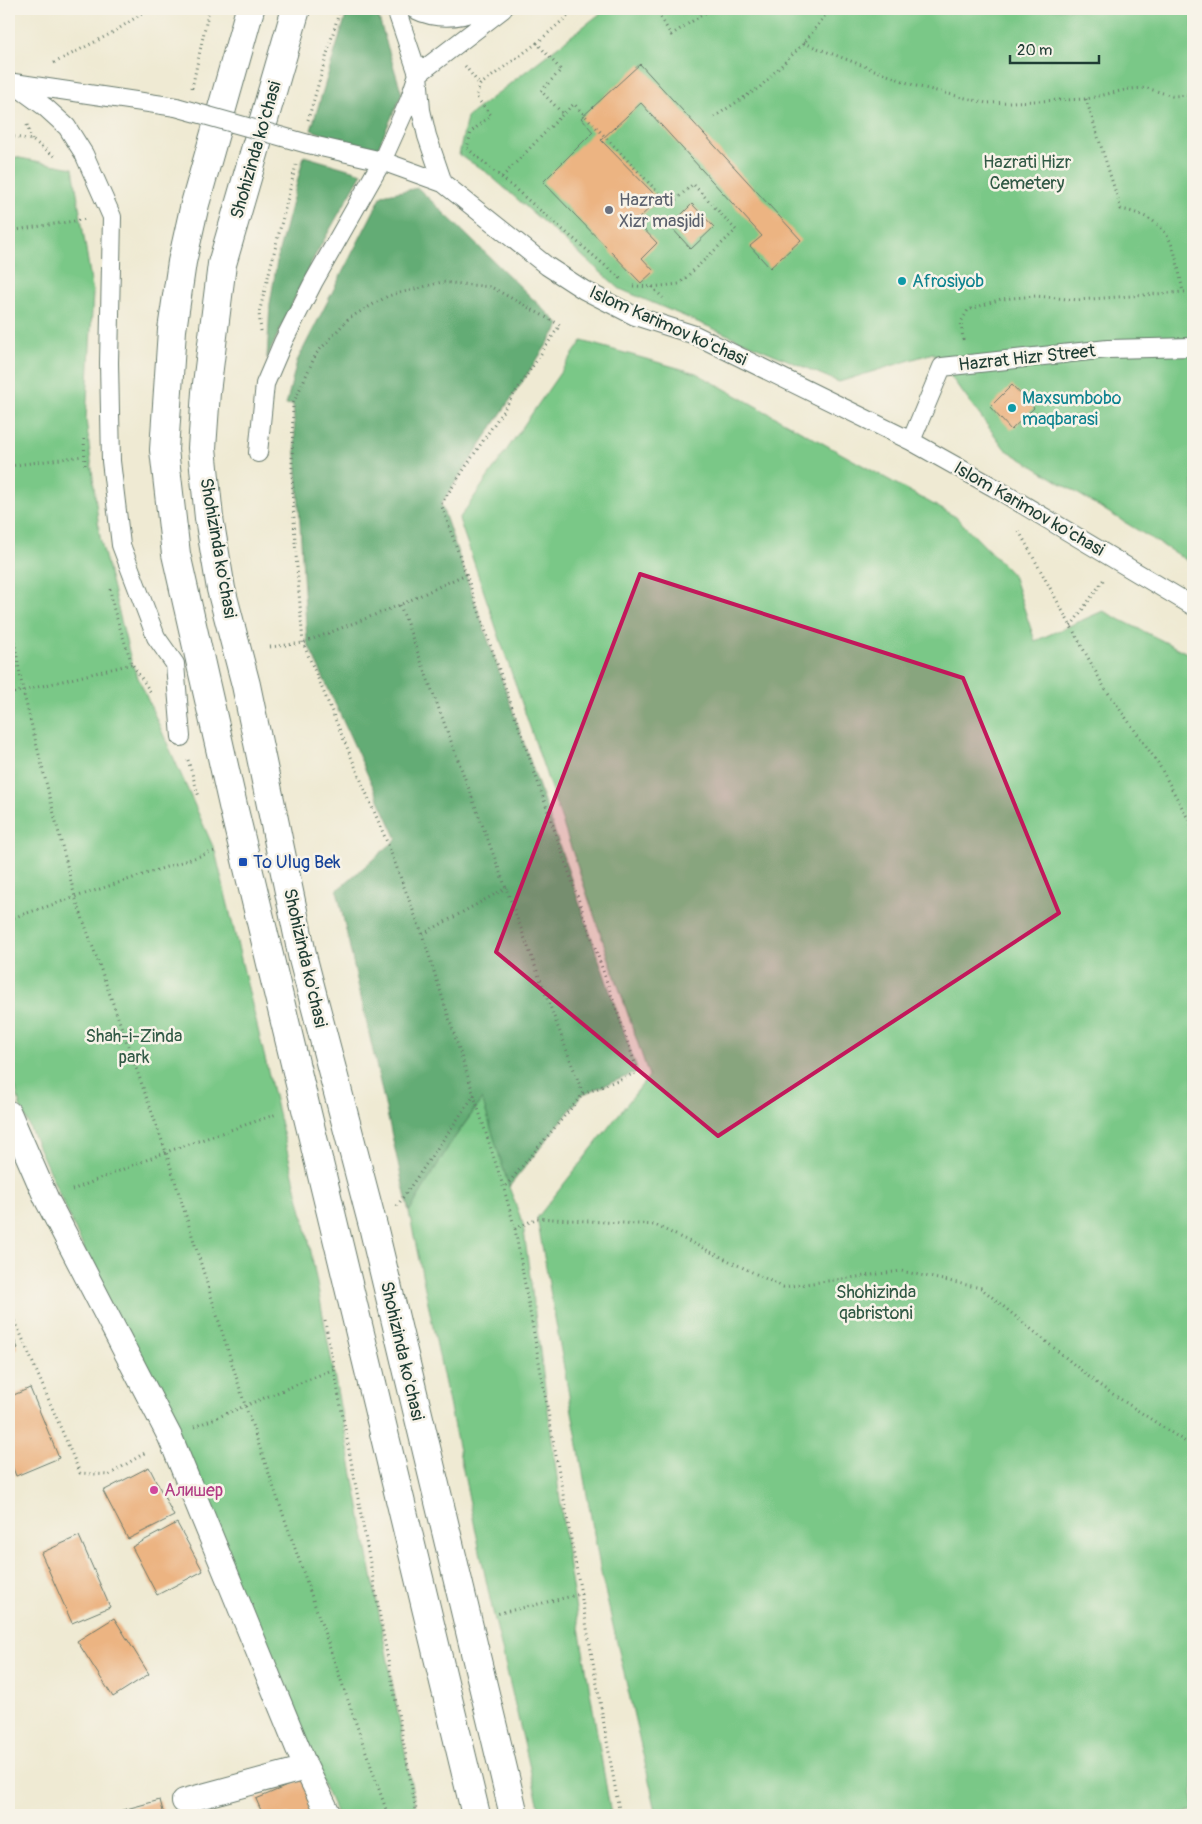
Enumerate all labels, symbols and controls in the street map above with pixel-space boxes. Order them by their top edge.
scale bar [1010,32,1098,64]
text: 20 m [1017,41,1052,60]
street label: Shohizinda ko'chasi [225,79,287,221]
park label: Hazrati Hizr Cemetery [983,151,1072,195]
place label: Hazrati Xizr masjidi [619,189,704,233]
marker: Hazrati Xizr masjidi [603,204,615,216]
place label: Afrosiyob [912,270,984,293]
marker: Afrosiyob [896,275,908,287]
street label: Islom Karimov ko'chasi [585,281,751,371]
street label: Hazrat Hizr Street [957,339,1097,377]
place label: Maxsumbobo maqbarasi [1022,387,1122,431]
marker: Maxsumbobo maqbarasi [1006,402,1018,414]
street label: Islom Karimov ko'chasi [949,456,1109,562]
street label: Shohizinda ko'chasi [194,476,242,620]
place label: To Ulug Bek [253,851,341,874]
marker: To Ulug Bek [237,856,249,868]
street label: Shohizinda ko'chasi [278,886,332,1030]
park label: Shah-i-Zinda park [86,1025,182,1069]
street label: Shohizinda ko'chasi [375,1279,429,1423]
park label: Shohizinda qabristoni [836,1281,916,1325]
place label: Алишер [164,1479,223,1502]
marker: Алишер [148,1484,160,1496]

